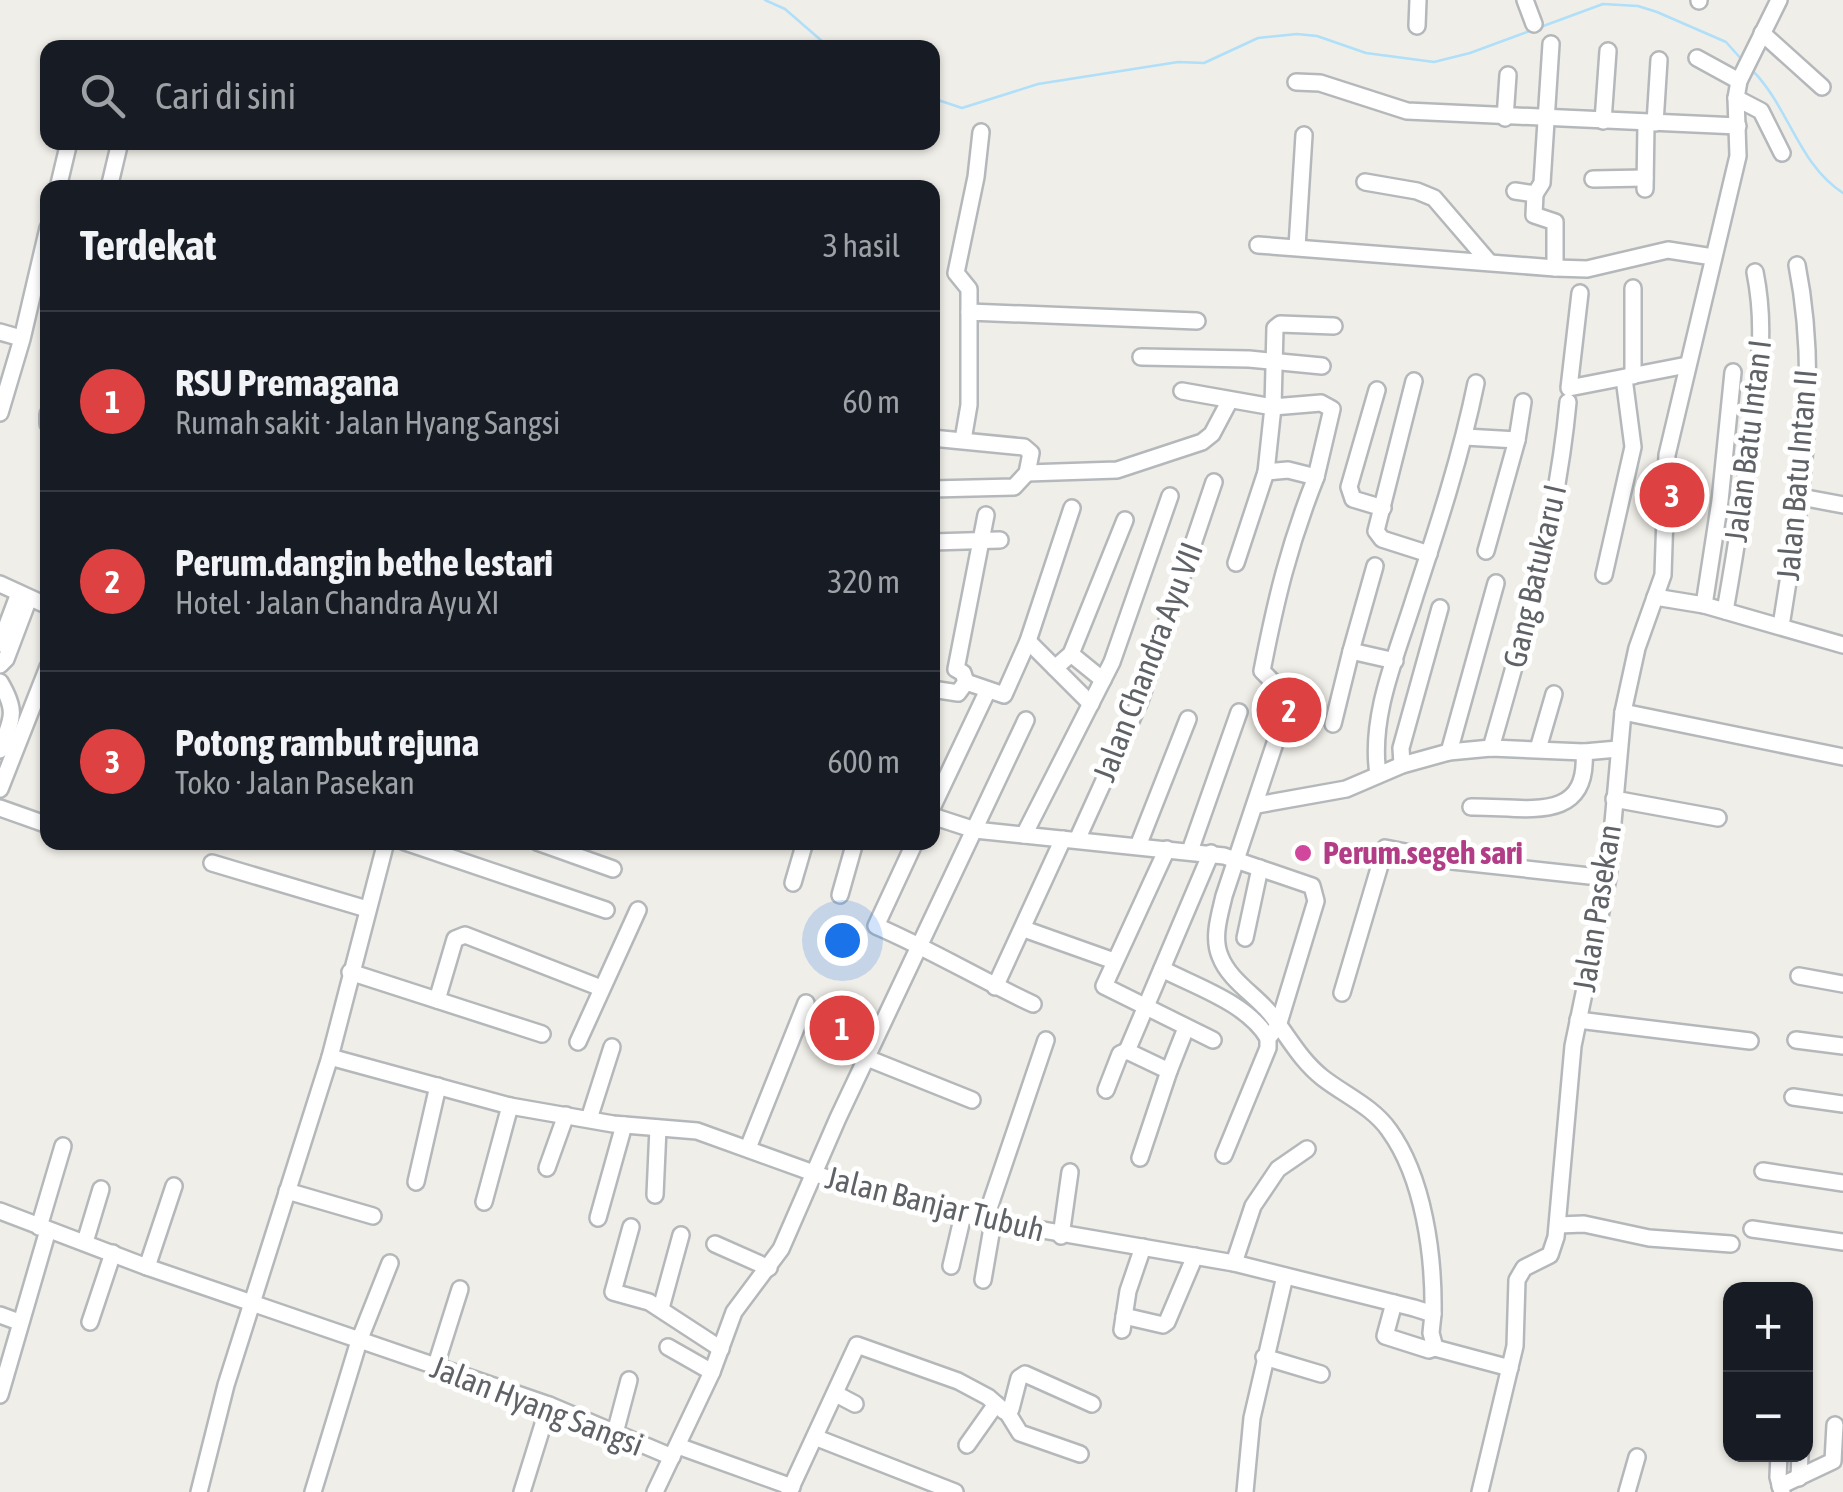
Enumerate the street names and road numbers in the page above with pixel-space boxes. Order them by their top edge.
street label: Jalan Batu Intan I [1717,338,1778,544]
street label: Jalan Batu Intan II [1769,368,1824,582]
street label: Gang Batukaru I [1495,481,1574,671]
street label: Jalan Chandra Ayu VII [1085,537,1210,786]
street label: Jalan Pasekan [1565,822,1628,994]
street label: Jalan Banjar Tubuh [822,1158,1048,1249]
street label: Jalan Hyang Sangsi [426,1348,649,1463]

